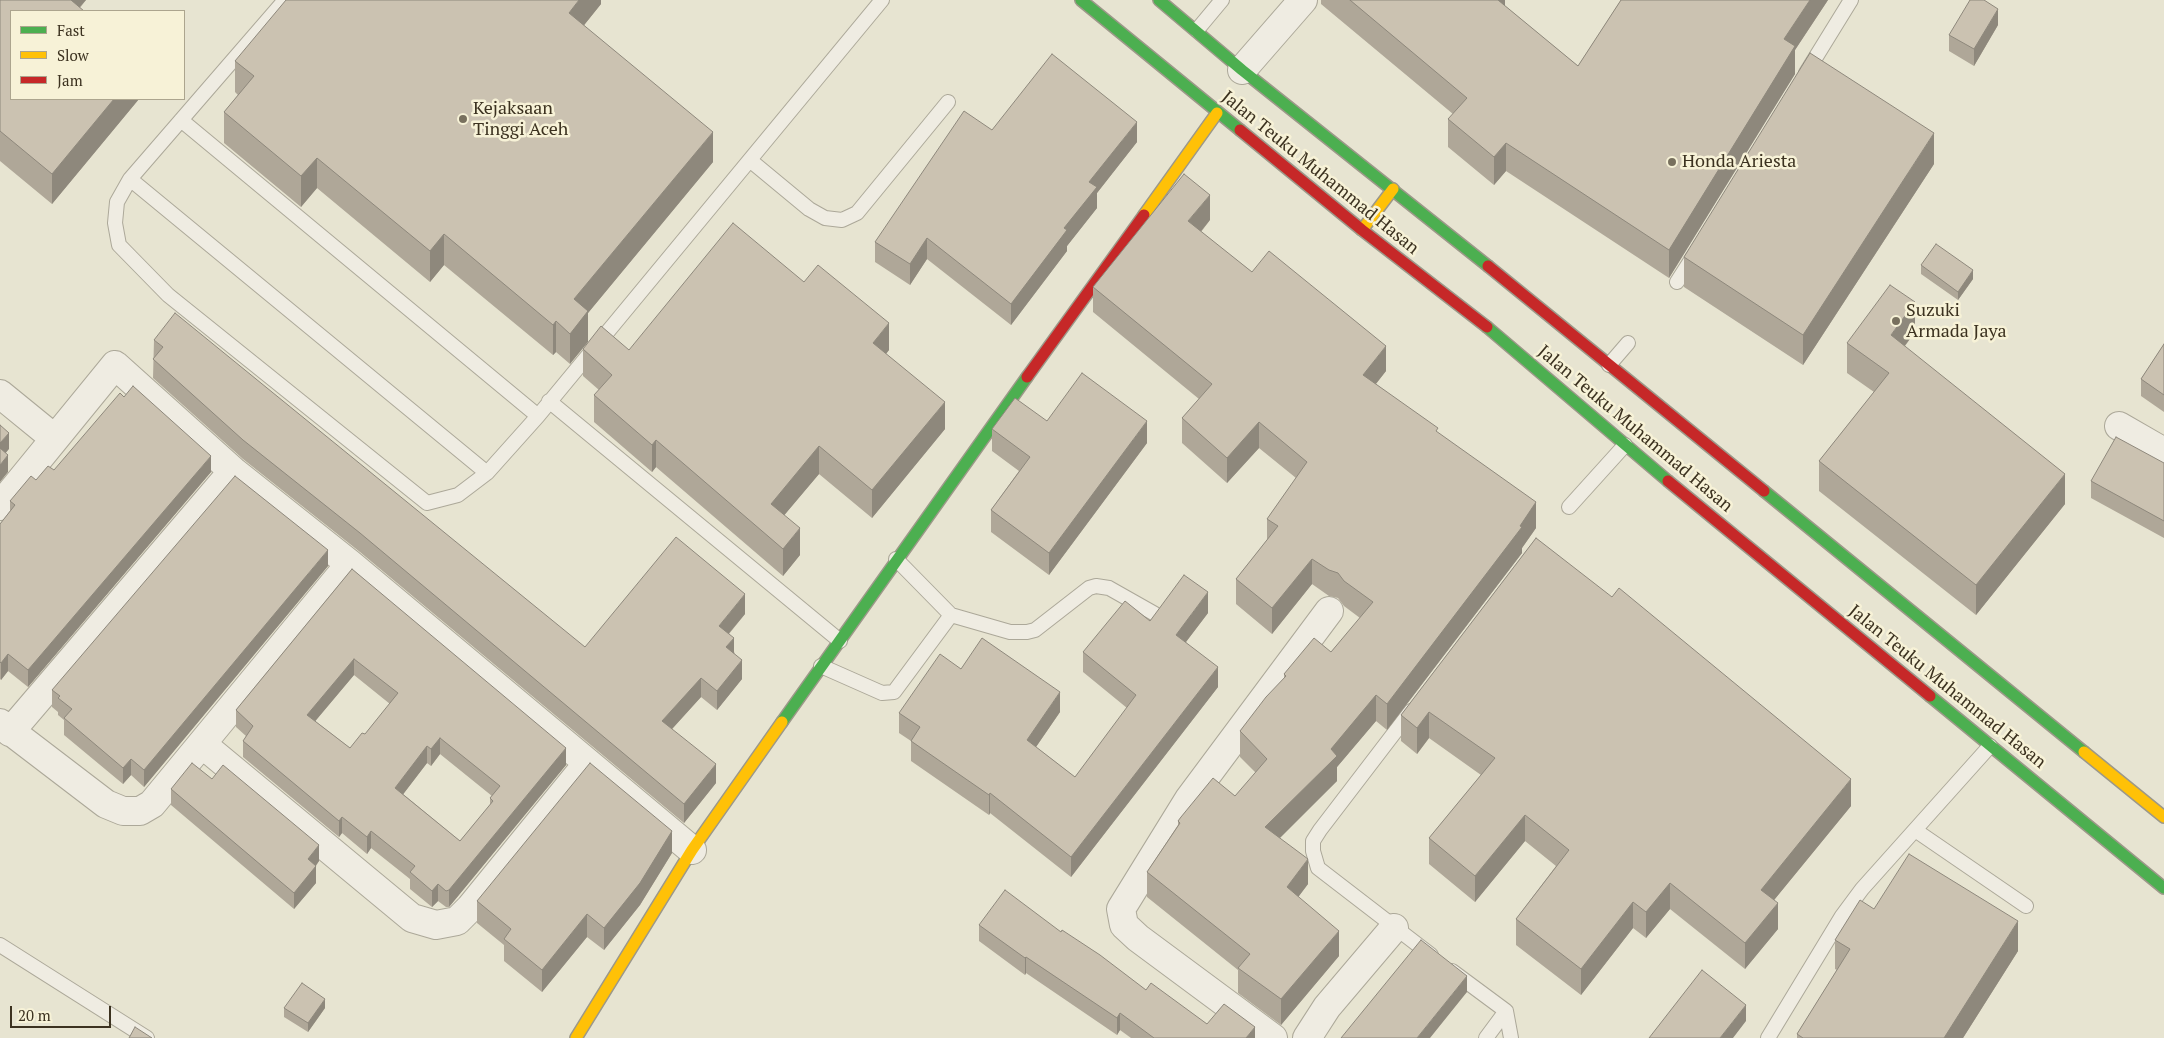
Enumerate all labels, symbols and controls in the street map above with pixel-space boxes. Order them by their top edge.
legend [10,10,185,100]
text: Fast [57,20,85,40]
text: Slow [57,45,89,65]
text: Jam [57,70,83,90]
street label: Jalan Teuku Muhammad Hasan [1217,87,1423,259]
place label: Kejaksaan Tinggi Aceh [473,98,568,140]
marker: Kejaksaan Tinggi Aceh [457,113,469,125]
place label: Honda Ariesta [1682,151,1796,173]
marker: Honda Ariesta [1666,156,1678,168]
place label: Suzuki Armada Jaya [1906,300,2007,342]
marker: Suzuki Armada Jaya [1890,315,1902,327]
street label: Jalan Teuku Muhammad Hasan [1533,341,1737,517]
street label: Jalan Teuku Muhammad Hasan [1844,601,2050,773]
scale bar [12,996,114,1028]
text: 20 m [18,1005,51,1025]

